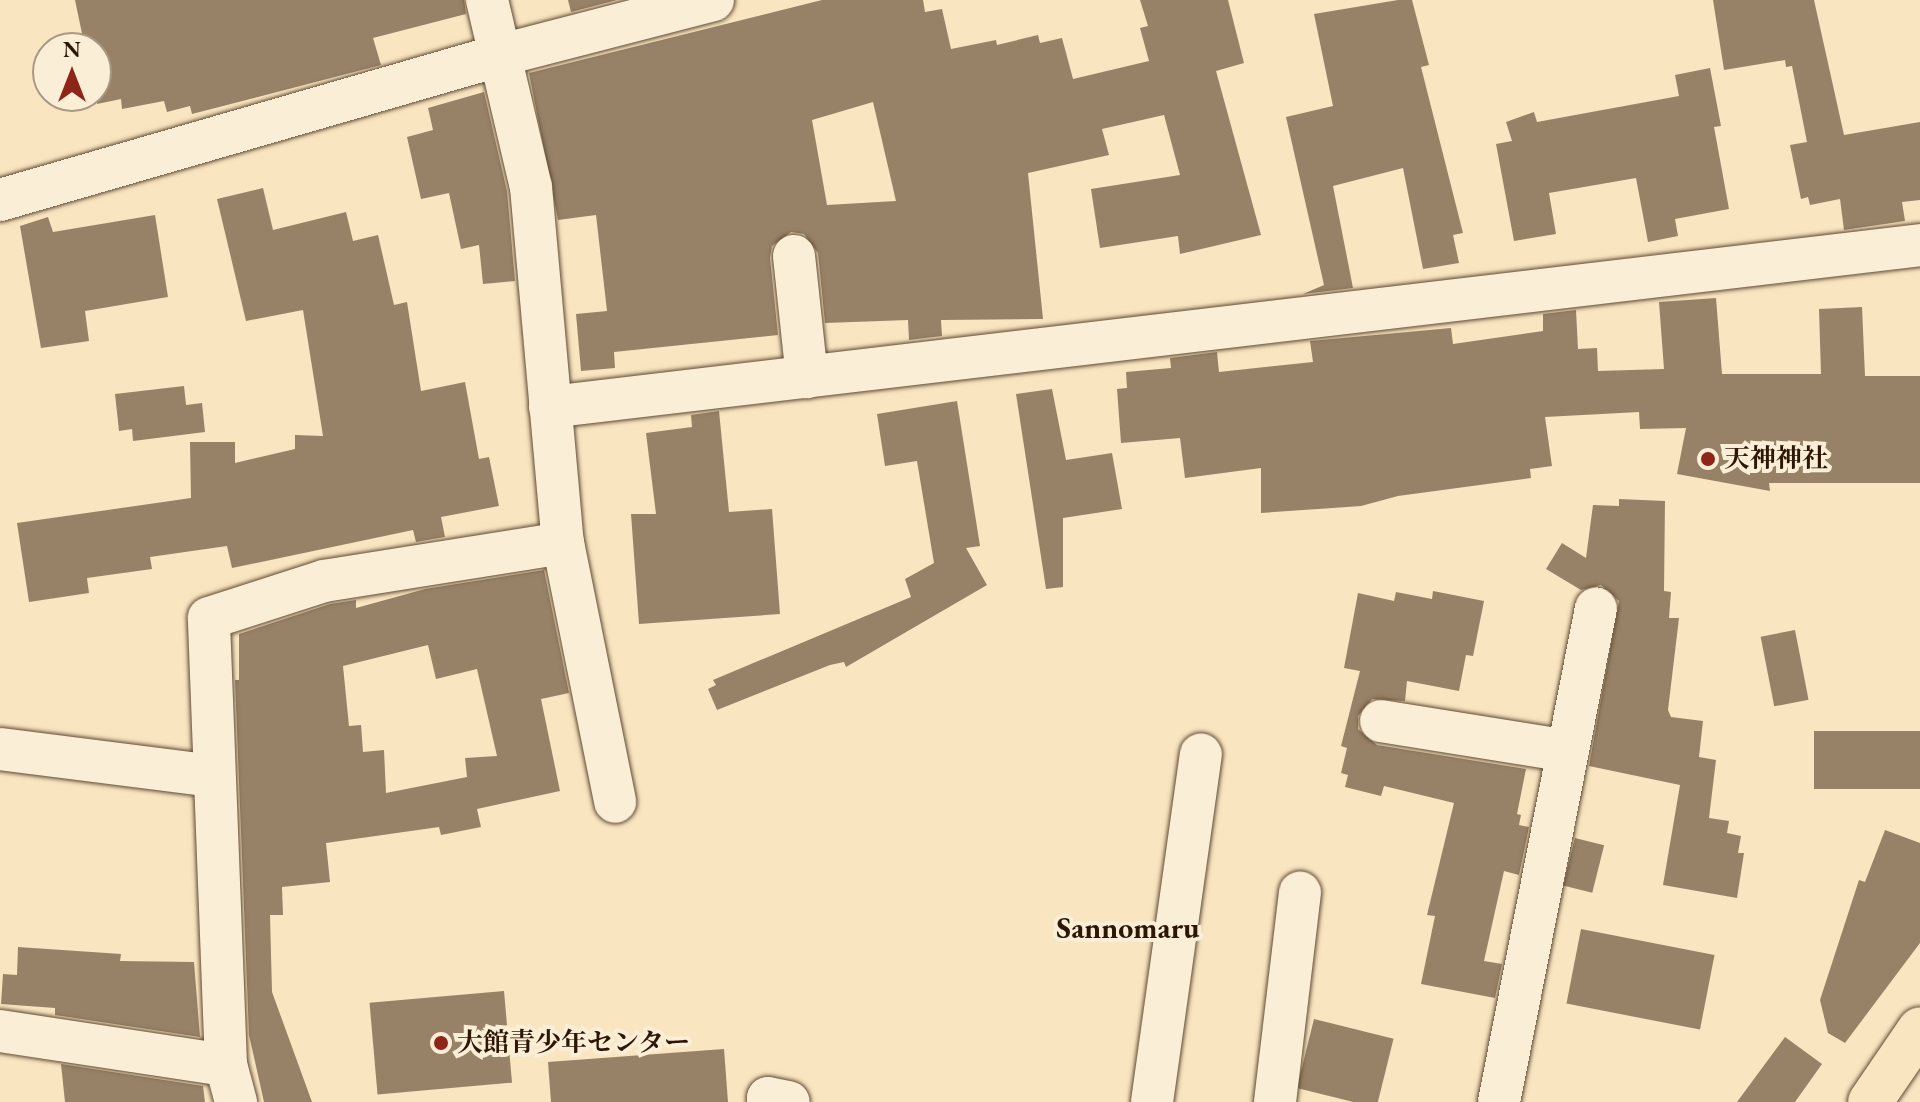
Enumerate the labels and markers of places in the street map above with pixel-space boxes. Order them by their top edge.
place label: 天神神社 [1724,443,1828,475]
marker: 天神神社 [1699,450,1717,468]
place label: 大館青少年センター [457,1027,691,1059]
marker: 大館青少年センター [432,1034,450,1052]

